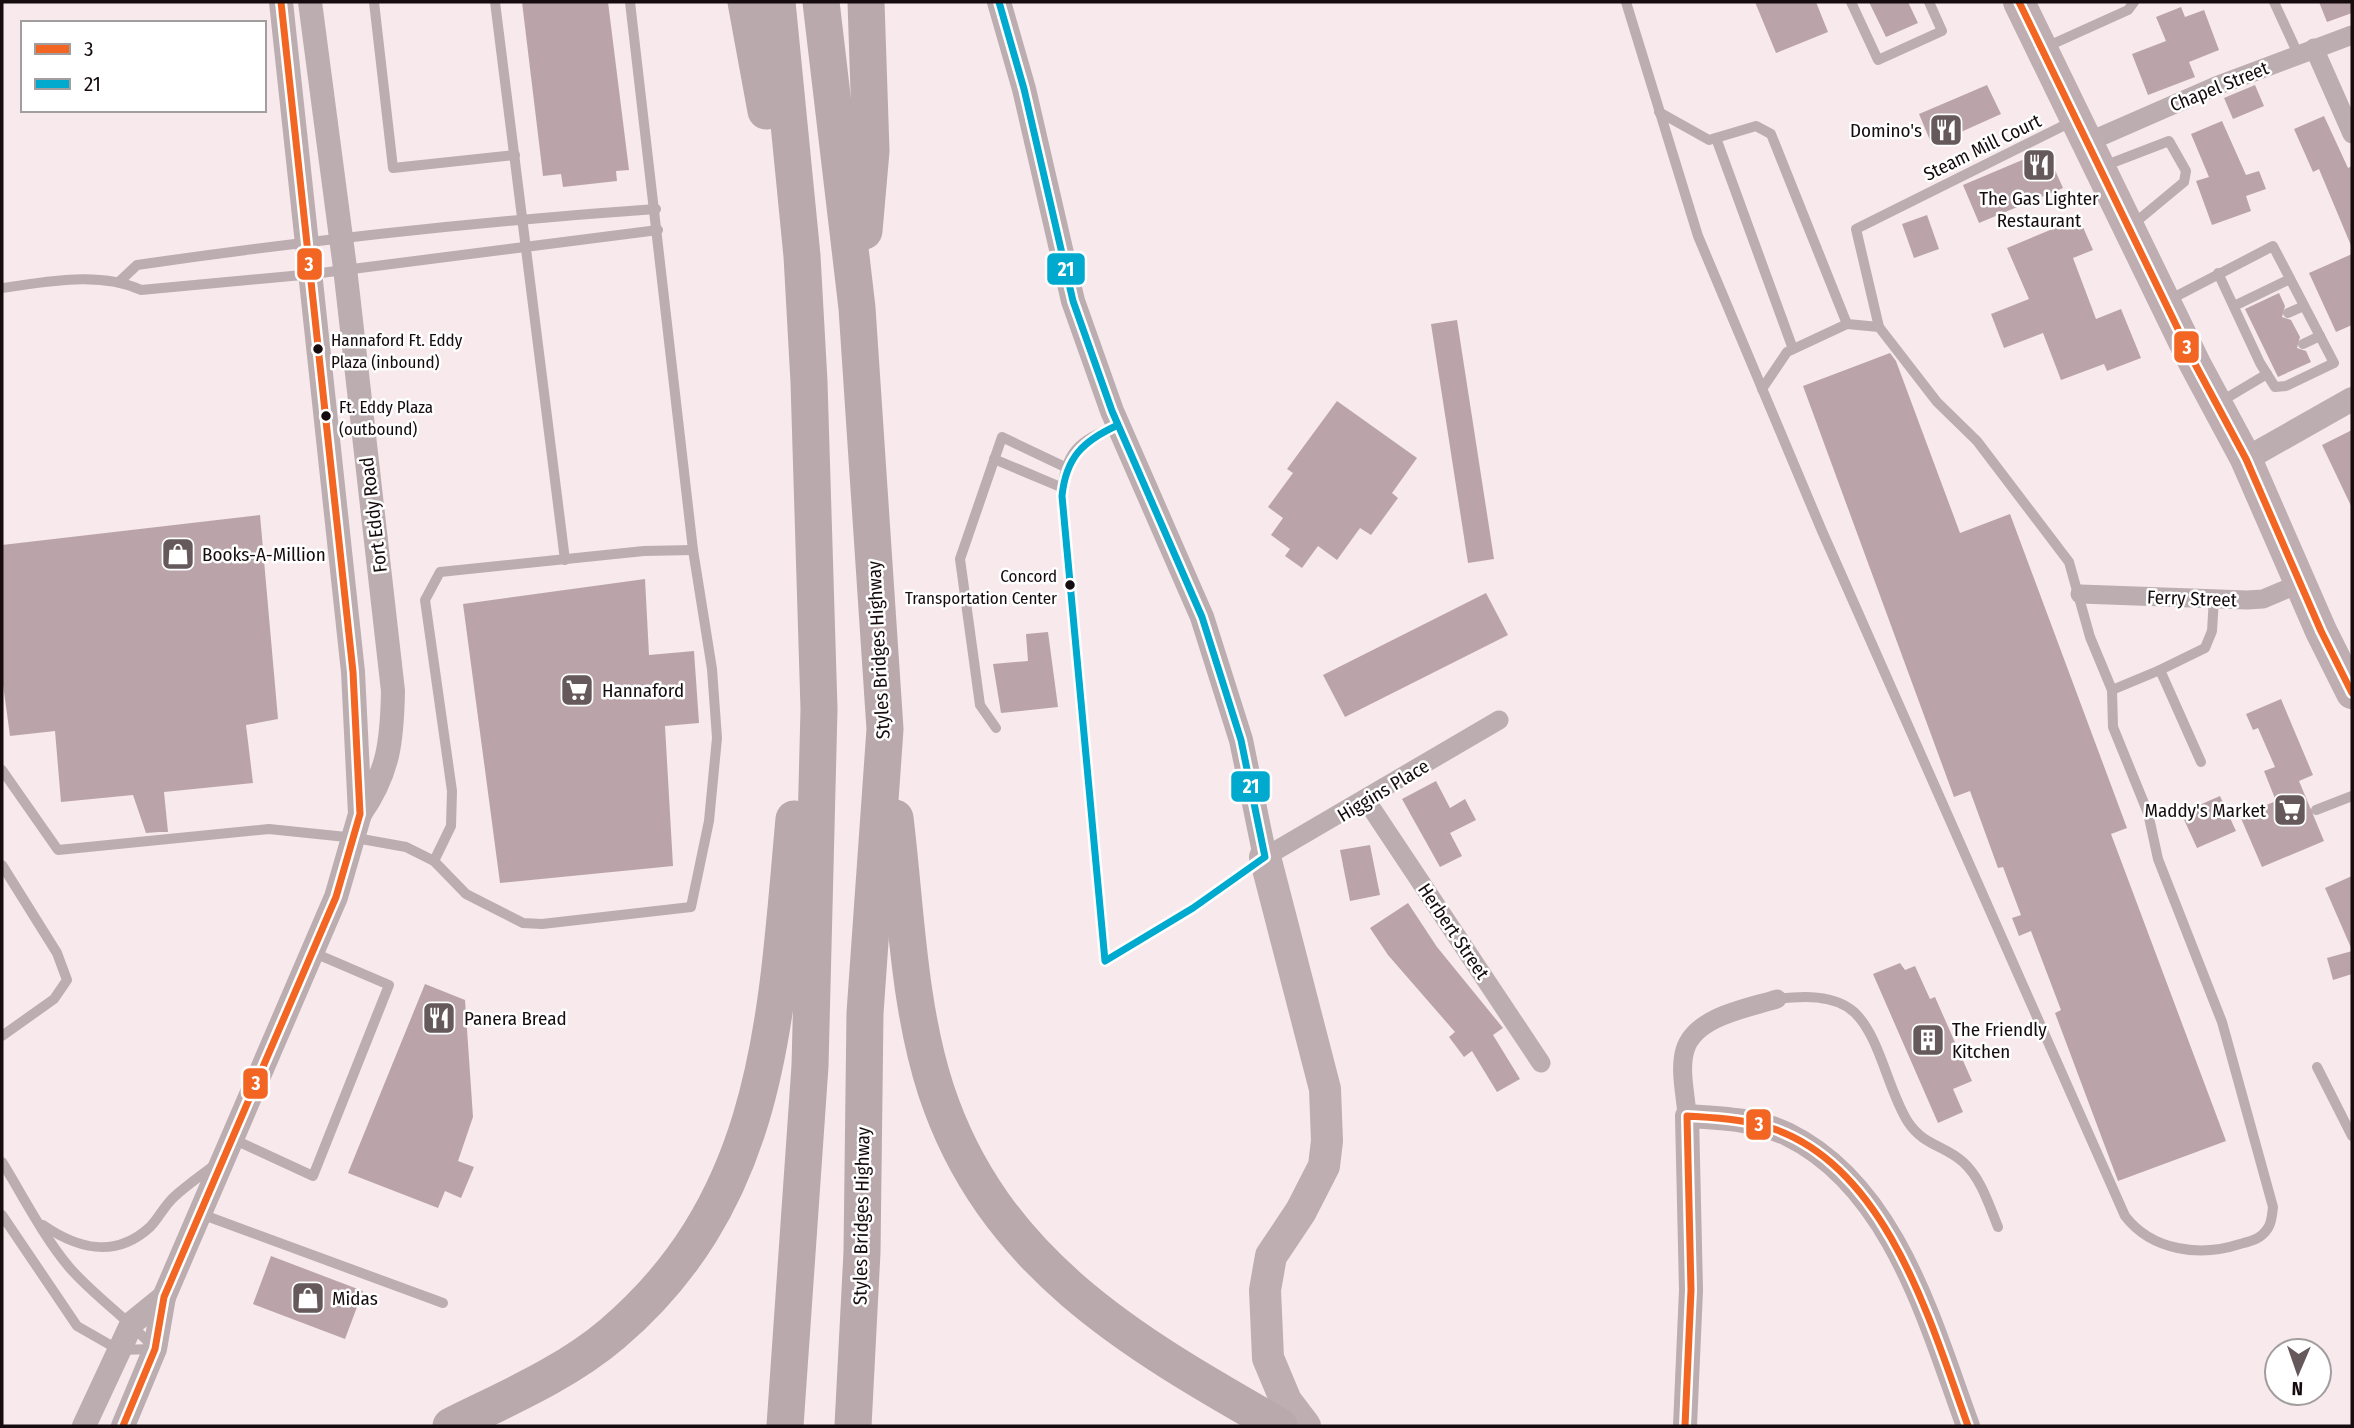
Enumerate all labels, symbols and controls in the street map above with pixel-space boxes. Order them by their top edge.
legend [21,21,266,112]
text: 3 [84,36,93,62]
street label: Chapel Street [2166,56,2273,117]
text: 21 [84,71,101,97]
street label: Steam Mill Court [1920,109,2045,186]
restaurant icon: Domino's [1927,111,1965,149]
place label: Domino's [1850,119,1922,142]
restaurant icon: The Gas Lighter Restaurant [2020,146,2058,184]
place label: The Gas Lighter Restaurant [1979,187,2099,232]
line badge: 3 [296,247,323,281]
line badge: 21 [1046,252,1086,286]
text: 3 [304,253,314,276]
text: 21 [1057,258,1074,281]
place label: Hannaford Ft. Eddy Plaza (inbound) [331,330,463,373]
line badge: 3 [2173,330,2200,364]
text: 3 [2182,336,2192,359]
marker: Hannaford Ft. Eddy Plaza (inbound) [311,342,325,356]
place label: Ft. Eddy Plaza (outbound) [339,397,433,440]
marker: Ft. Eddy Plaza (outbound) [319,409,333,423]
street label: Fort Eddy Road [355,456,392,574]
shop icon: Books-A-Million [159,535,197,573]
place label: Books-A-Million [202,543,326,566]
street label: Styles Bridges Highway [862,560,895,740]
place label: Concord Transportation Center [905,566,1057,609]
marker: Concord Transportation Center [1063,578,1077,592]
street label: Ferry Street [2147,585,2238,612]
supermarket icon: Hannaford [558,671,596,709]
place label: Hannaford [602,679,684,702]
street label: Higgins Place [1333,754,1433,827]
line badge: 21 [1230,770,1271,803]
text: 21 [1242,775,1259,798]
supermarket icon: Maddy's Market [2271,791,2309,829]
place label: Maddy's Market [2144,799,2267,822]
street label: Herbert Street [1413,879,1495,984]
restaurant icon: Panera Bread [420,999,458,1037]
place label: Panera Bread [464,1007,567,1030]
place label: The Friendly Kitchen [1952,1018,2047,1063]
building icon: The Friendly Kitchen [1909,1021,1947,1059]
line badge: 3 [242,1067,269,1100]
text: 3 [251,1072,261,1095]
line badge: 3 [1745,1108,1772,1141]
text: 3 [1754,1113,1764,1136]
street label: Styles Bridges Highway [848,1126,875,1305]
shop icon: Midas [289,1279,327,1317]
place label: Midas [332,1287,378,1310]
north arrow [2263,1337,2333,1407]
text: N [2291,1377,2304,1400]

